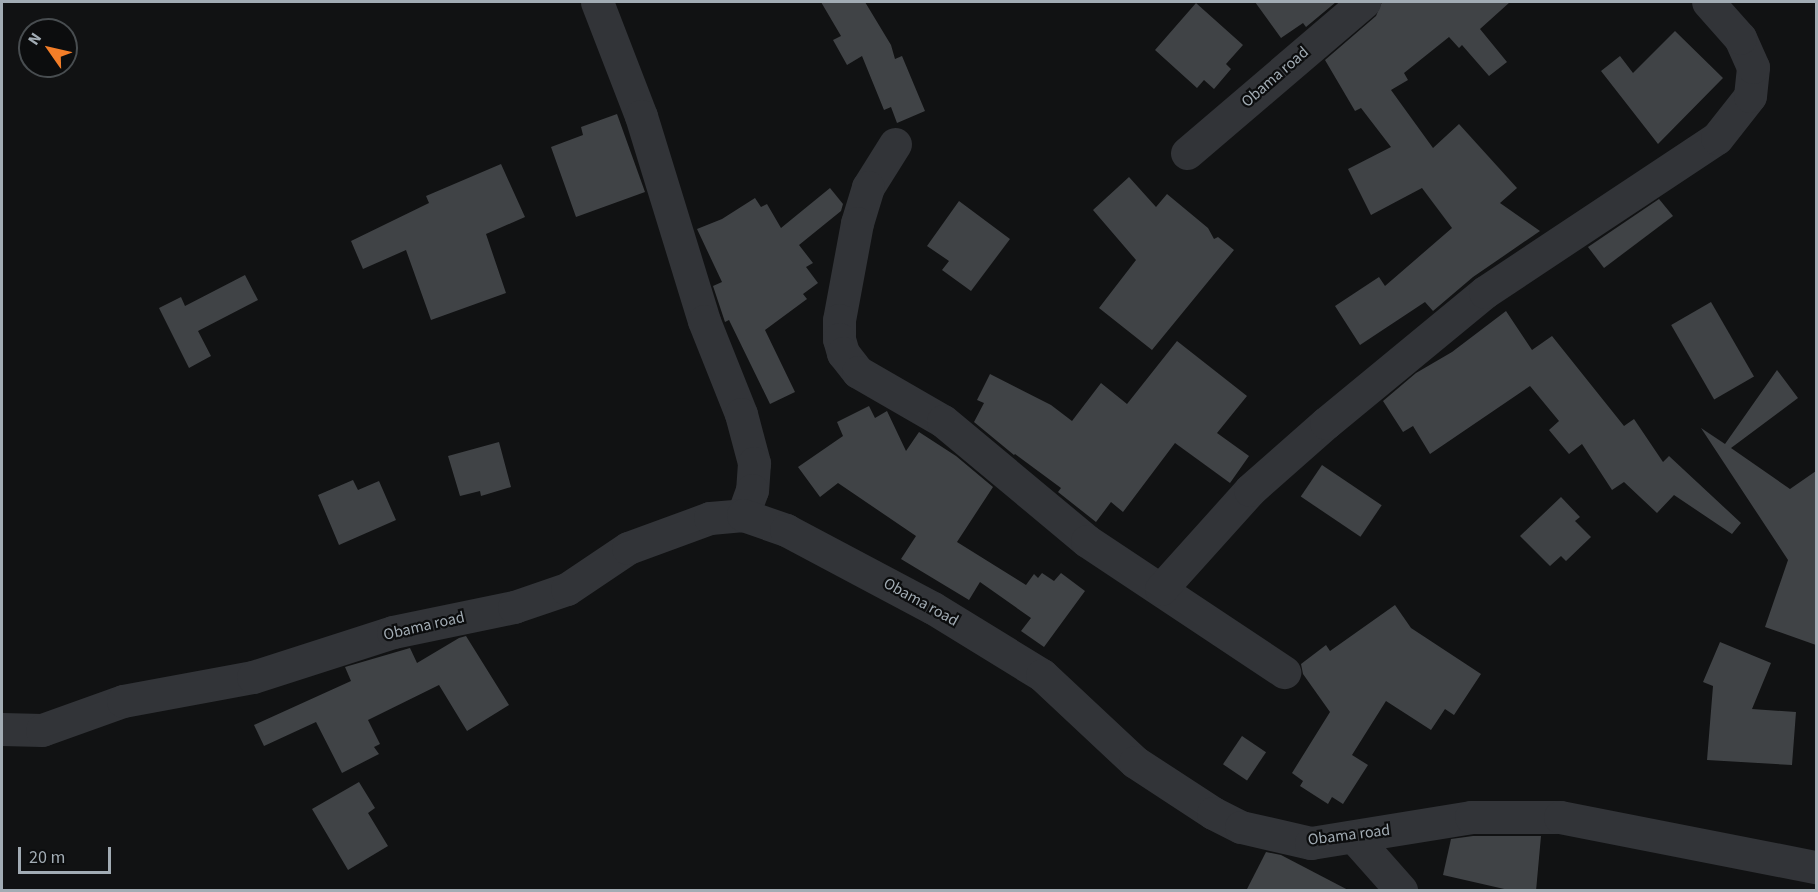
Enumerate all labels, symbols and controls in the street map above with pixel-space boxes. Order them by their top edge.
north arrow [18,18,78,78]
text: N [23,28,47,50]
street label: Obama road [1238,43,1312,111]
street label: Obama road [880,574,962,630]
street label: Obama road [382,607,466,645]
street label: Obama road [1307,820,1391,850]
scale bar [21,835,114,873]
text: 20 m [29,845,65,870]

